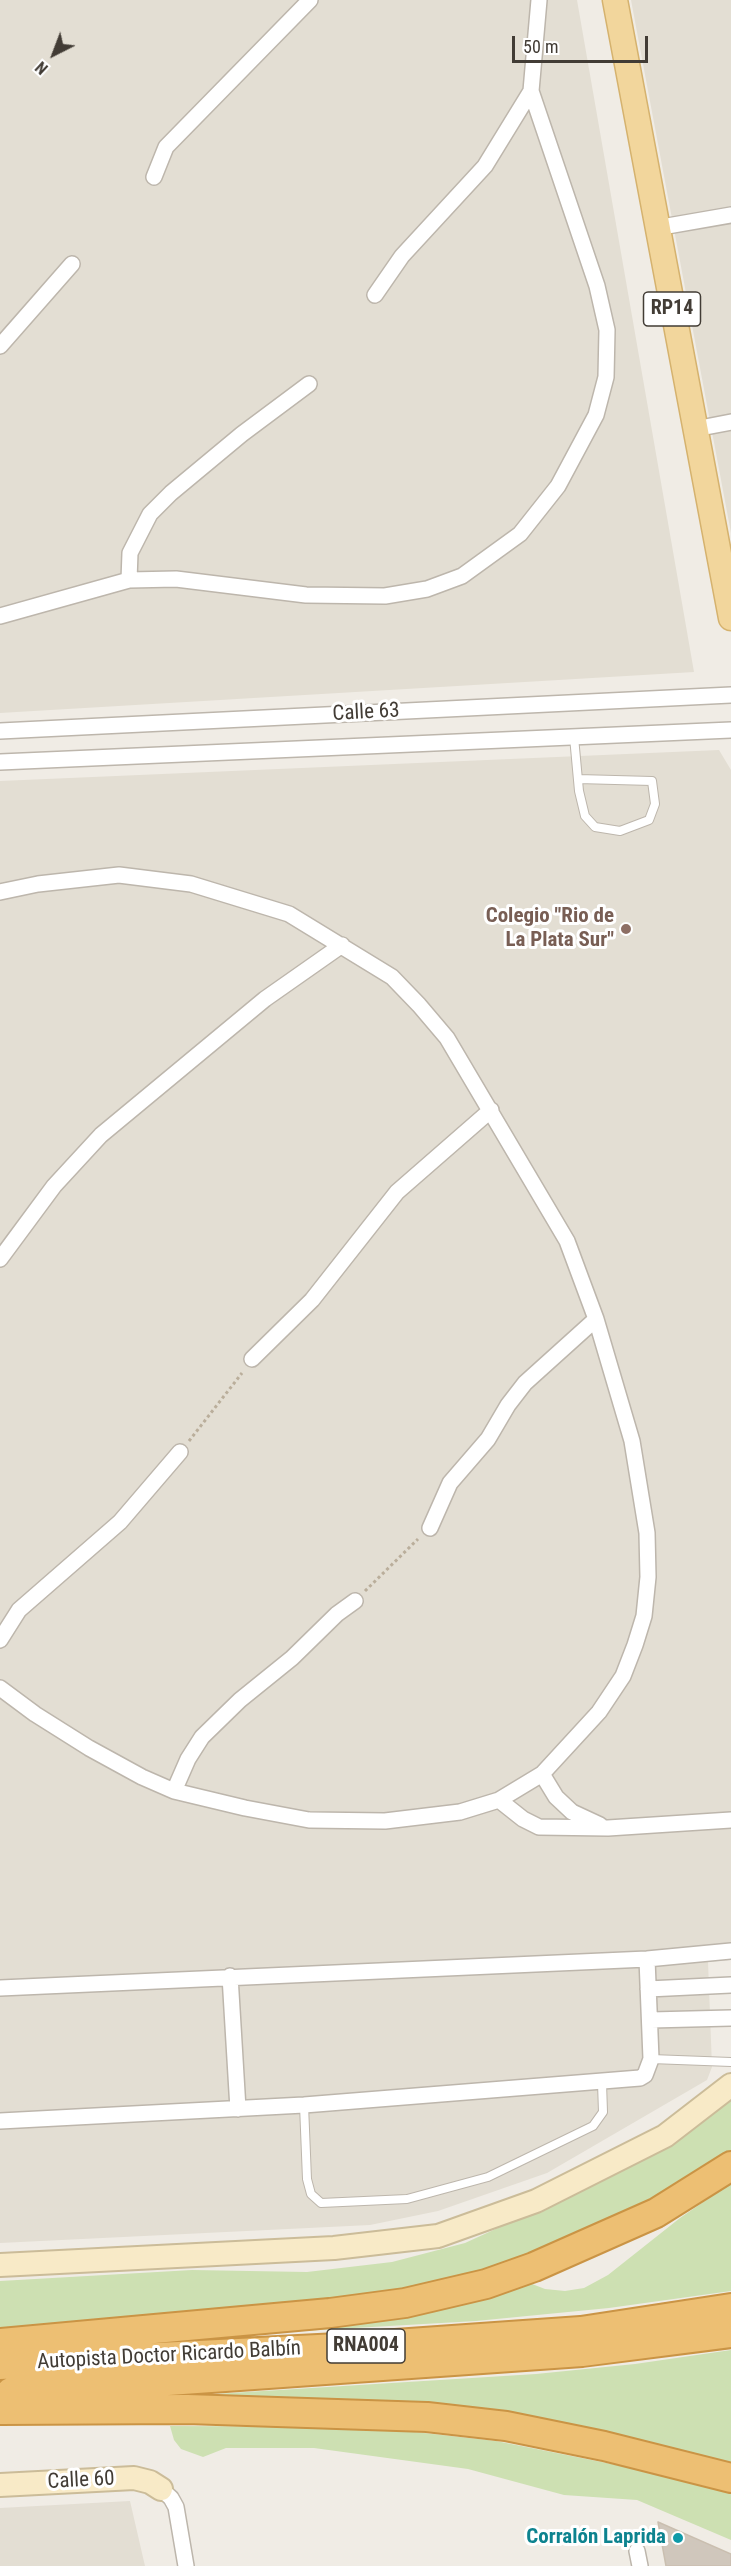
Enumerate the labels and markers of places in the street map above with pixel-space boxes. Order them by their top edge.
place label: Colegio "Rio de La Plata Sur" [486,904,614,954]
marker: Colegio "Rio de La Plata Sur" [619,922,633,936]
place label: Corralón Laprida [526,2525,666,2551]
marker: Corralón Laprida [671,2531,685,2545]

